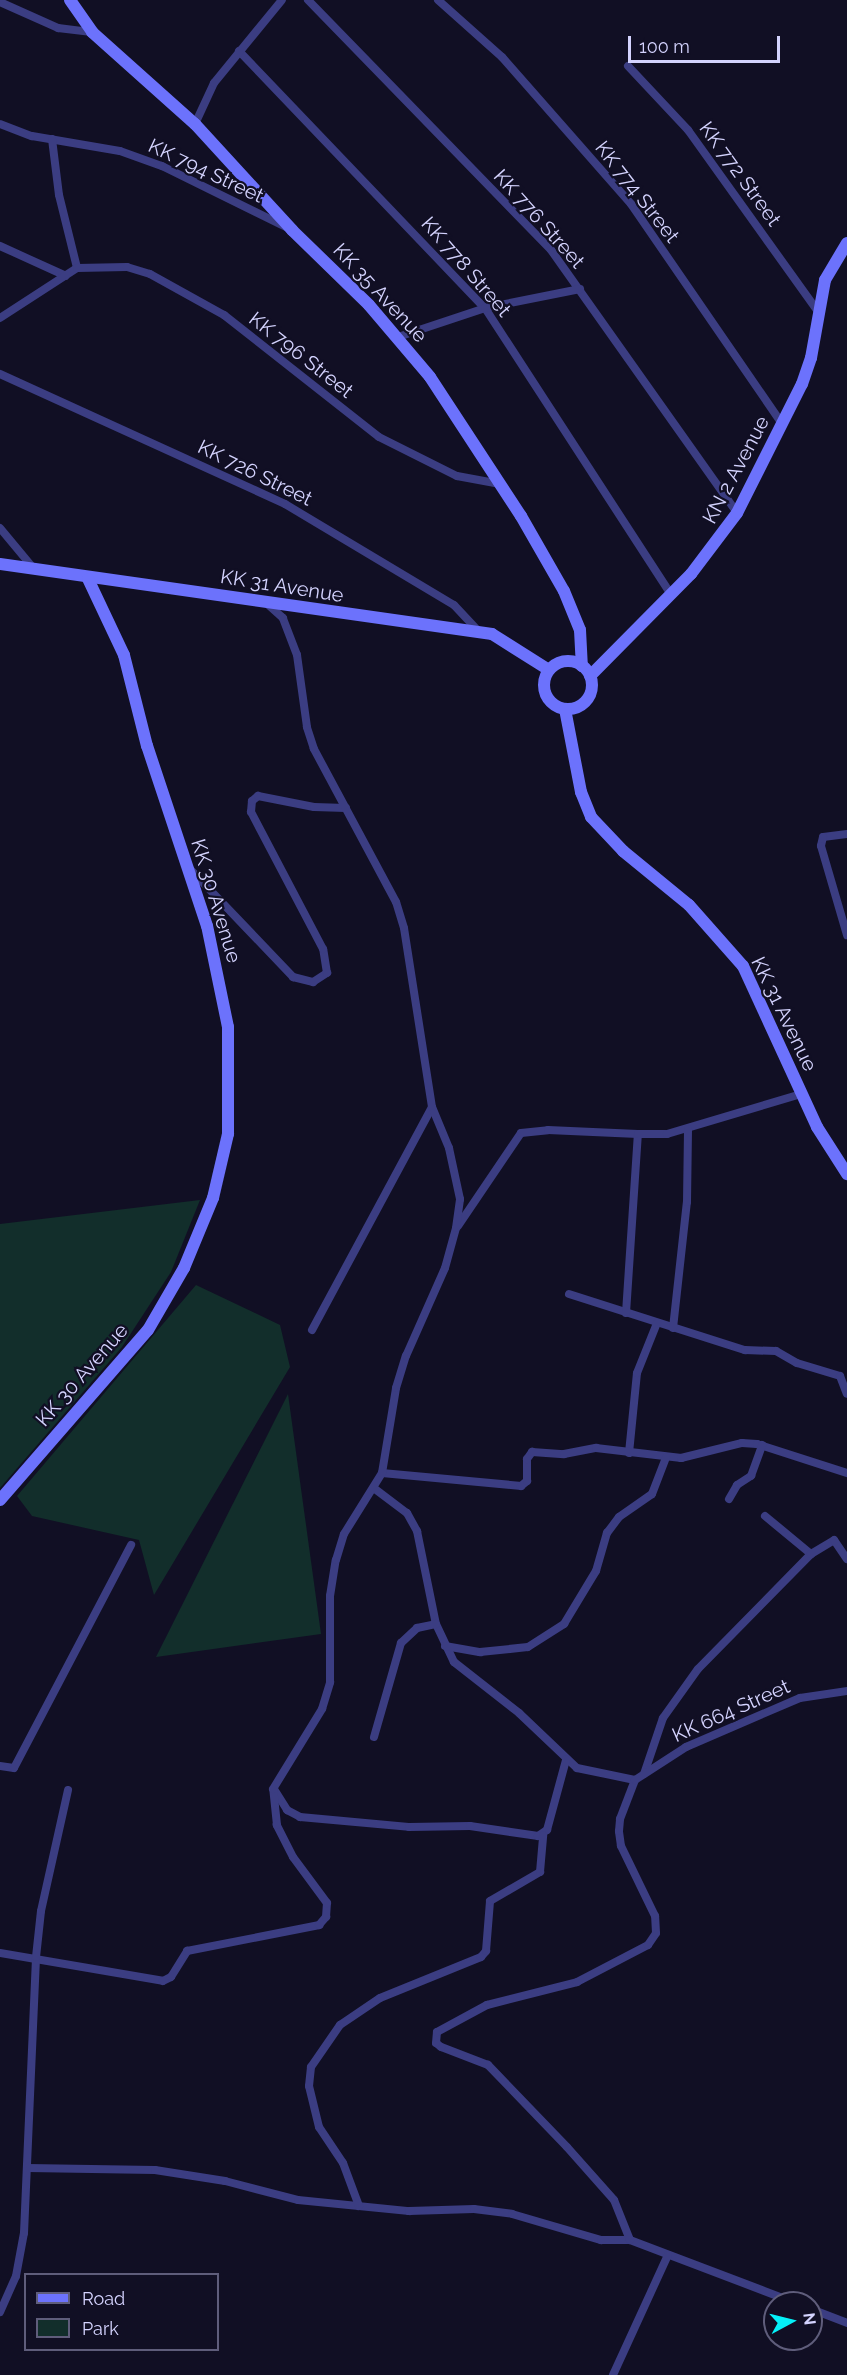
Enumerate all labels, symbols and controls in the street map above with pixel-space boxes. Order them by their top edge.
scale bar [631,24,782,62]
text: 100 m [639,36,690,57]
street label: KK 772 Street [694,117,786,231]
street label: KK 794 Street [144,134,268,208]
street label: KK 774 Street [590,136,684,248]
street label: KK 776 Street [488,165,590,273]
street label: KK 778 Street [416,212,516,322]
street label: KK 35 Avenue [328,238,432,348]
street label: KK 796 Street [244,307,358,403]
street label: KN 2 Avenue [697,412,775,528]
street label: KK 726 Street [194,435,316,511]
street label: KK 31 Avenue [218,564,346,608]
street label: KK 30 Avenue [186,836,246,966]
street label: KK 31 Avenue [746,952,822,1076]
street label: KK 30 Avenue [31,1318,133,1432]
street label: KK 664 Street [668,1674,794,1748]
legend [24,2273,219,2351]
text: Road [82,2288,125,2309]
north arrow [763,2291,823,2351]
text: N [799,2312,820,2326]
text: Park [82,2318,119,2339]

